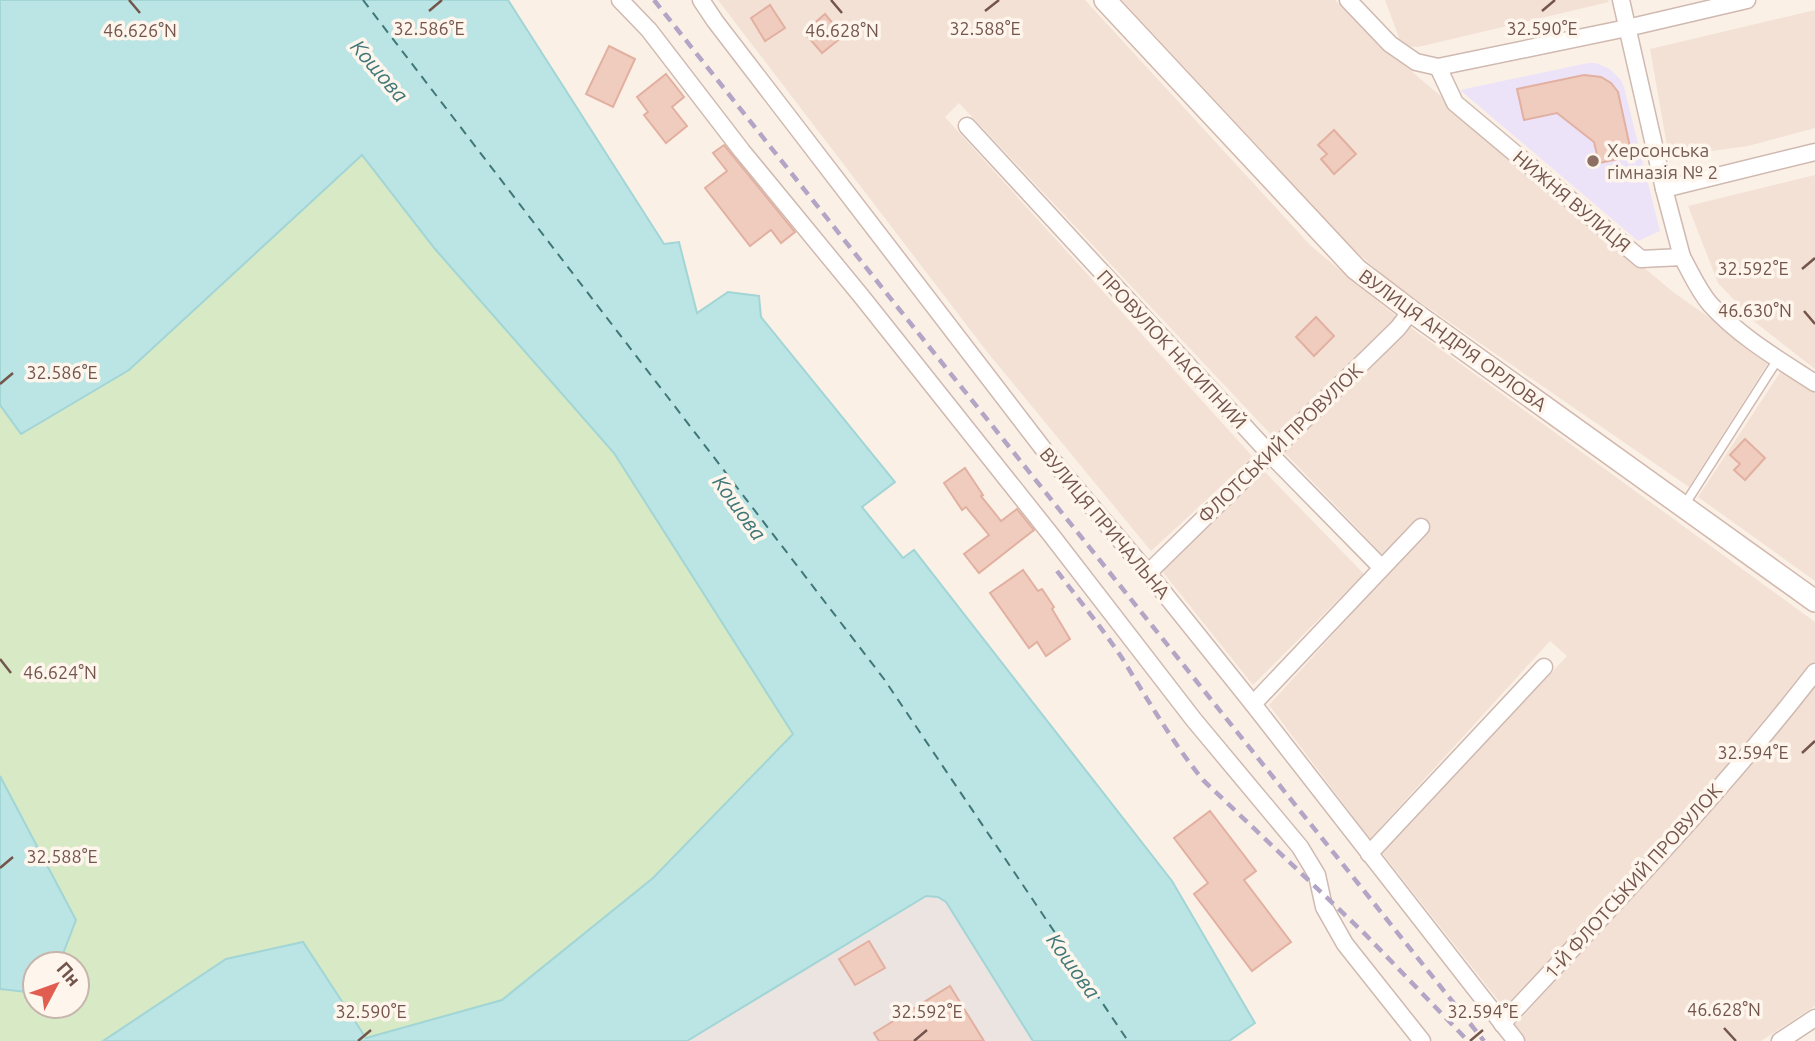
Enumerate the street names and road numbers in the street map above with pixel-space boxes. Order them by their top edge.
street label: НИЖНЯ ВУЛИЦЯ [1509,146,1635,256]
street label: ПРОВУЛОК НАСИПНИЙ [1093,265,1251,433]
street label: ВУЛИЦЯ АНДРІЯ ОРЛОВА [1355,265,1552,416]
street label: ФЛОТСЬКИЙ ПРОВУЛОК [1193,358,1367,527]
street label: ВУЛИЦЯ ПРИЧАЛЬНА [1035,443,1175,604]
street label: 1-Й ФЛОТСЬКИЙ ПРОВУЛОК [1540,779,1726,983]

